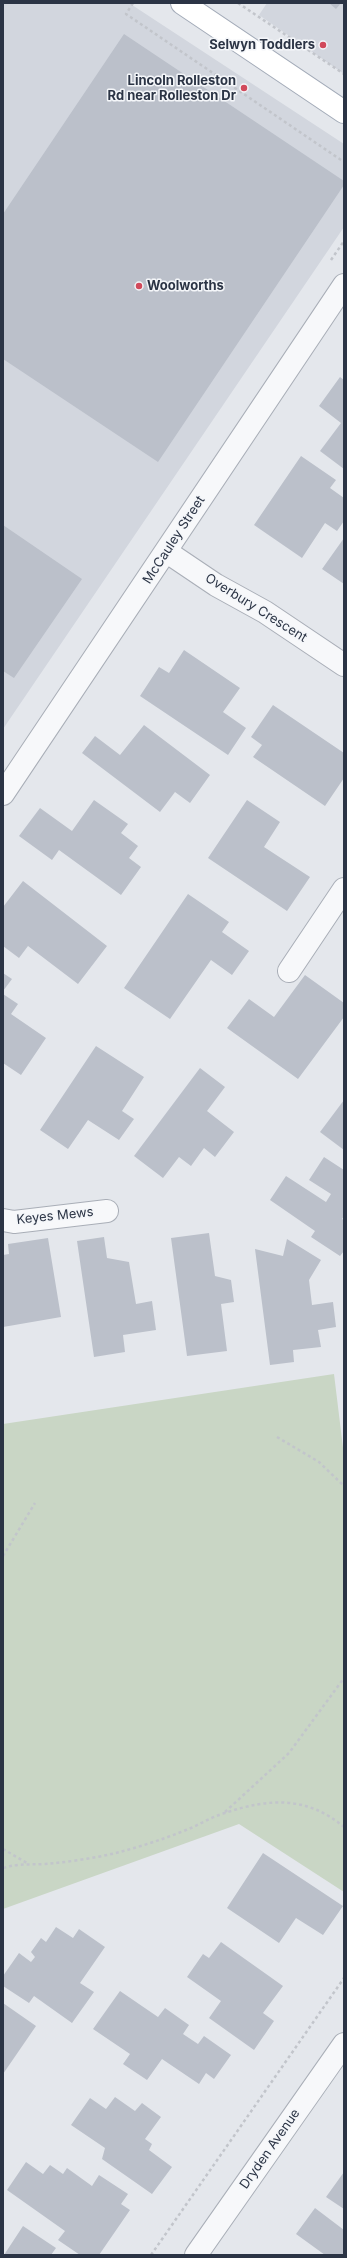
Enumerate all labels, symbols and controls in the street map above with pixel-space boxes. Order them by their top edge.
place label: Selwyn Toddlers [209,37,315,53]
marker: Selwyn Toddlers [318,40,328,50]
place label: Lincoln Rolleston Rd near Rolleston Dr [108,73,236,104]
marker: Lincoln Rolleston Rd near Rolleston Dr [239,83,249,93]
place label: Woolworths [147,278,224,294]
marker: Woolworths [134,281,144,291]
street label: McCauley Street [140,493,208,587]
street label: Overbury Crescent [202,570,310,646]
street label: Keyes Mews [16,1204,94,1228]
street label: Dryden Avenue [237,2106,303,2192]

